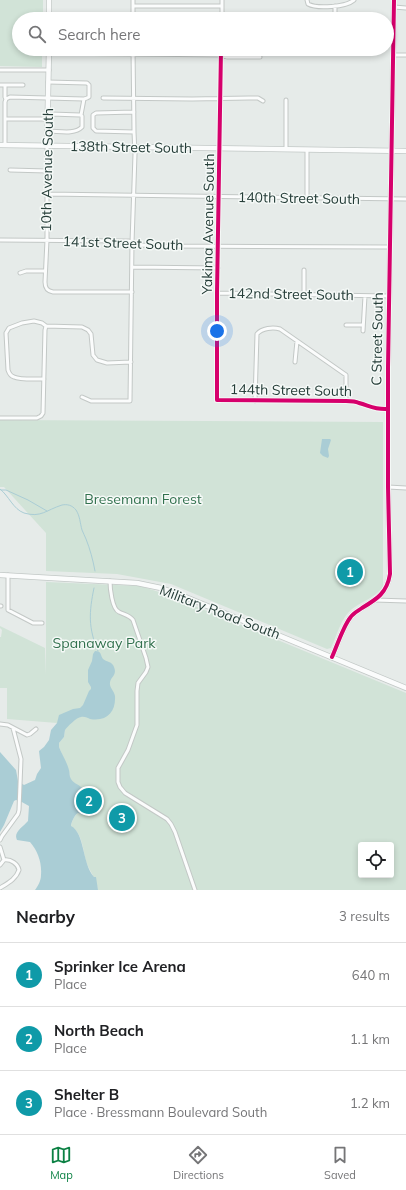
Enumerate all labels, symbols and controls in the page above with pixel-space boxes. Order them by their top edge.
search box [12,12,394,56]
icon: search [26,23,48,45]
text: Search here [58,25,140,44]
street label: 10th Avenue South [37,108,57,232]
street label: 138th Street South [70,137,192,157]
street label: Yakima Avenue South [198,153,218,296]
street label: 140th Street South [238,188,360,208]
street label: 141st Street South [62,232,184,254]
street label: 142nd Street South [228,284,354,304]
street label: C Street South [367,292,387,386]
your location [207,321,227,341]
street label: 144th Street South [230,380,352,400]
park label: Bresemann Forest [84,490,202,508]
pin: 1 [337,557,363,587]
street label: Military Road South [157,581,283,643]
park label: Spanaway Park [53,634,156,652]
pin: 2 [76,786,102,816]
pin: 3 [109,803,135,833]
map controls [358,842,394,878]
button: locate [358,842,394,878]
text: Nearby [16,906,75,927]
text: 3 results [339,908,390,924]
text: Sprinker Ice Arena [54,957,186,976]
text: 1 [25,967,33,983]
text: 640 m [352,967,390,983]
text: Place [54,976,87,992]
text: North Beach [54,1021,144,1040]
text: 2 [25,1031,33,1047]
text: 1.1 km [350,1031,390,1047]
text: Place [54,1040,87,1056]
text: Shelter B [54,1085,119,1104]
text: 3 [25,1095,33,1111]
text: 1.2 km [350,1095,390,1111]
text: Place · Bressmann Boulevard South [54,1104,267,1120]
tab: Map [50,1144,73,1182]
tab: Directions [173,1144,224,1182]
tab: Saved [324,1144,356,1182]

